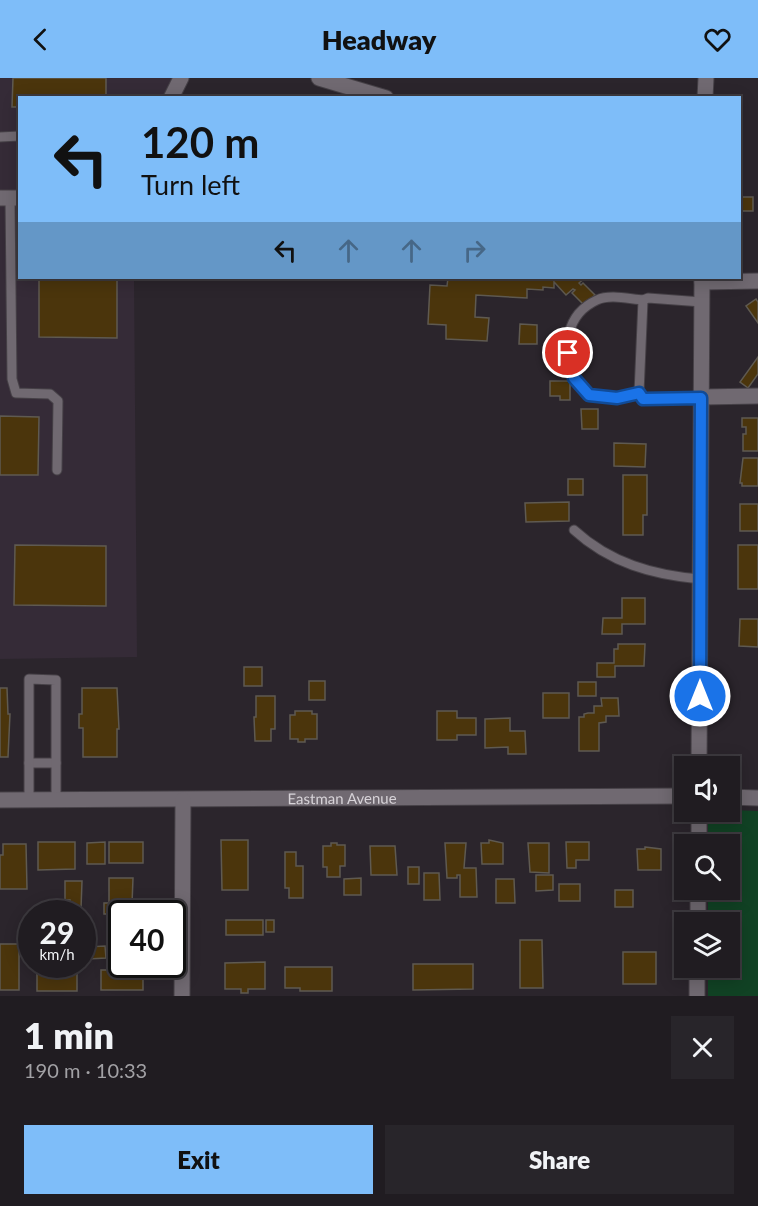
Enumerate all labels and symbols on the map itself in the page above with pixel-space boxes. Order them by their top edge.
pin [542,327,593,378]
position arrow [668,664,732,728]
street label: Eastman Avenue [287,789,397,807]
speed limit sign: 40 [108,900,186,978]

